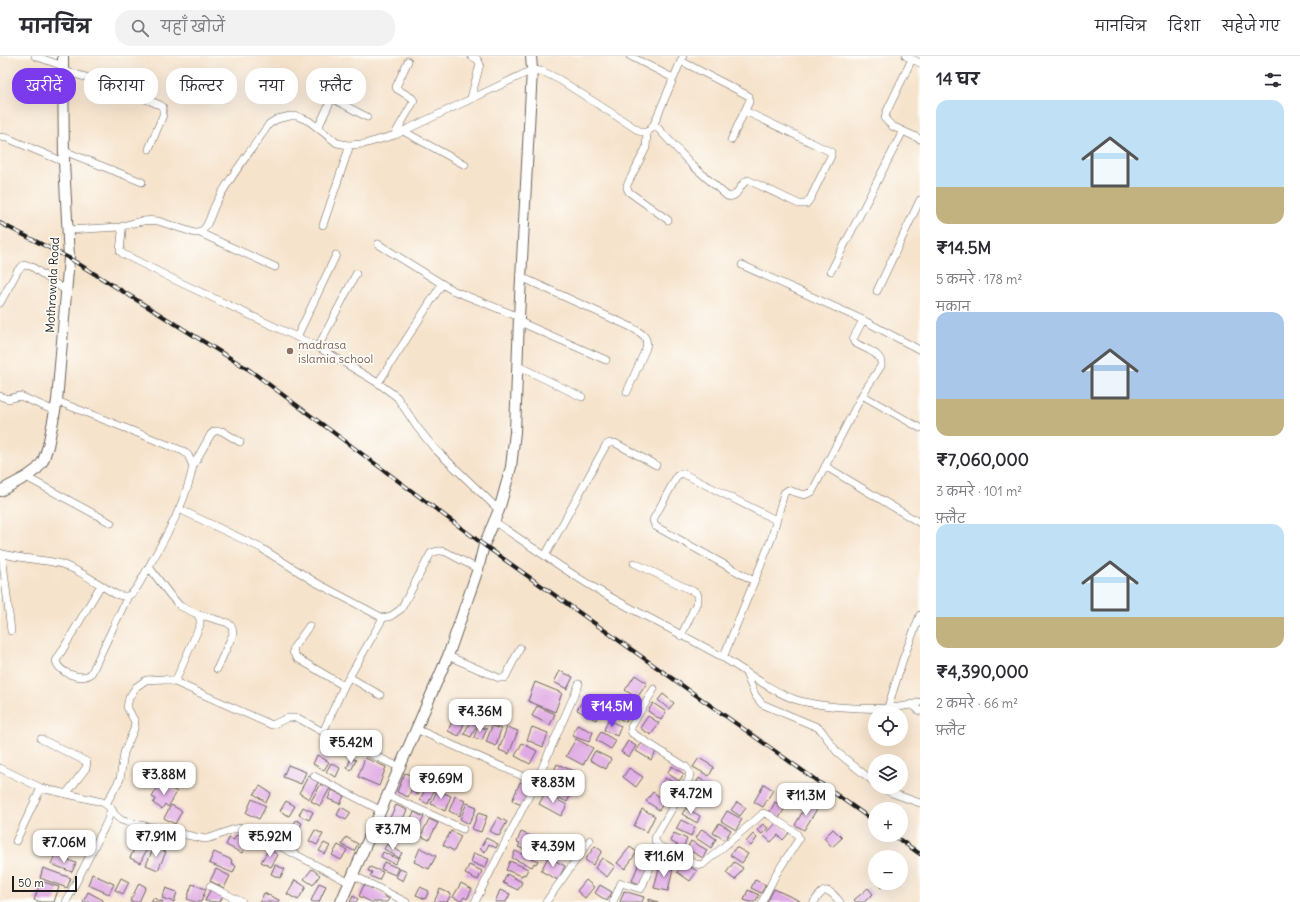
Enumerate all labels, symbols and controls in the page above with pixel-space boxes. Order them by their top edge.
search box [115,10,395,46]
text: मानचित्र [20,14,91,38]
icon: search [129,17,151,39]
text: यहाँ खोजें [161,17,225,36]
text: मानचित्र [1095,17,1146,35]
text: दिशा [1168,17,1200,35]
text: सहेजे गए [1222,17,1280,35]
chip: खरीदें [12,68,76,104]
chip: किराया [84,68,158,104]
chip: फ़िल्टर [166,68,237,104]
chip: नया [245,68,298,104]
chip: फ़्लैट [306,68,366,104]
text: 14 घर [936,68,979,90]
icon: filters [1262,69,1284,91]
icon: home [1074,126,1146,198]
street label: Mothrowala Road [42,237,62,333]
text: ₹14.5M [936,237,991,259]
text: 5 कमरे · 178 m² [936,271,1022,288]
text: मकान [936,298,970,315]
place label: madrasa islamia school [298,337,373,366]
icon: home [1074,338,1146,410]
marker: madrasa islamia school [285,346,295,356]
text: ₹7,060,000 [936,449,1029,471]
text: 3 कमरे · 101 m² [936,483,1022,500]
text: फ़्लैट [936,510,966,527]
icon: home [1074,550,1146,622]
text: ₹4,390,000 [936,661,1029,683]
pin: ₹14.5M [579,694,645,728]
text: 2 कमरे · 66 m² [936,695,1018,712]
text: ₹14.5M [591,698,633,715]
pin: ₹4.36M [447,699,513,733]
text: ₹4.36M [458,703,502,720]
map controls [868,706,908,890]
button: locate [868,706,908,746]
text: फ़्लैट [936,722,966,739]
pin: ₹5.42M [318,730,384,764]
text: ₹5.42M [329,734,373,751]
button: layers [868,754,908,794]
pin: ₹3.88M [131,762,197,796]
text: ₹3.88M [142,766,186,783]
pin: ₹9.69M [408,766,474,800]
text: ₹9.69M [419,770,463,787]
pin: ₹8.83M [520,770,586,804]
text: ₹8.83M [531,774,575,791]
pin: ₹4.72M [658,781,724,815]
pin: ₹11.3M [773,783,839,817]
text: ₹4.72M [669,785,713,802]
text: ₹11.3M [786,787,826,804]
button: + [868,802,908,842]
pin: ₹3.7M [365,817,421,851]
text: ₹3.7M [375,821,411,838]
pin: ₹7.91M [123,824,189,858]
pin: ₹5.92M [237,824,303,858]
text: ₹7.91M [135,828,177,845]
text: ₹5.92M [248,828,292,845]
pin: ₹7.06M [31,830,97,864]
text: ₹7.06M [42,834,86,851]
pin: ₹4.39M [520,834,586,868]
text: ₹4.39M [531,838,575,855]
pin: ₹11.6M [631,844,697,878]
text: ₹11.6M [644,848,684,865]
button: − [868,850,908,890]
scale bar [12,874,77,893]
text: 50 m [18,876,44,890]

